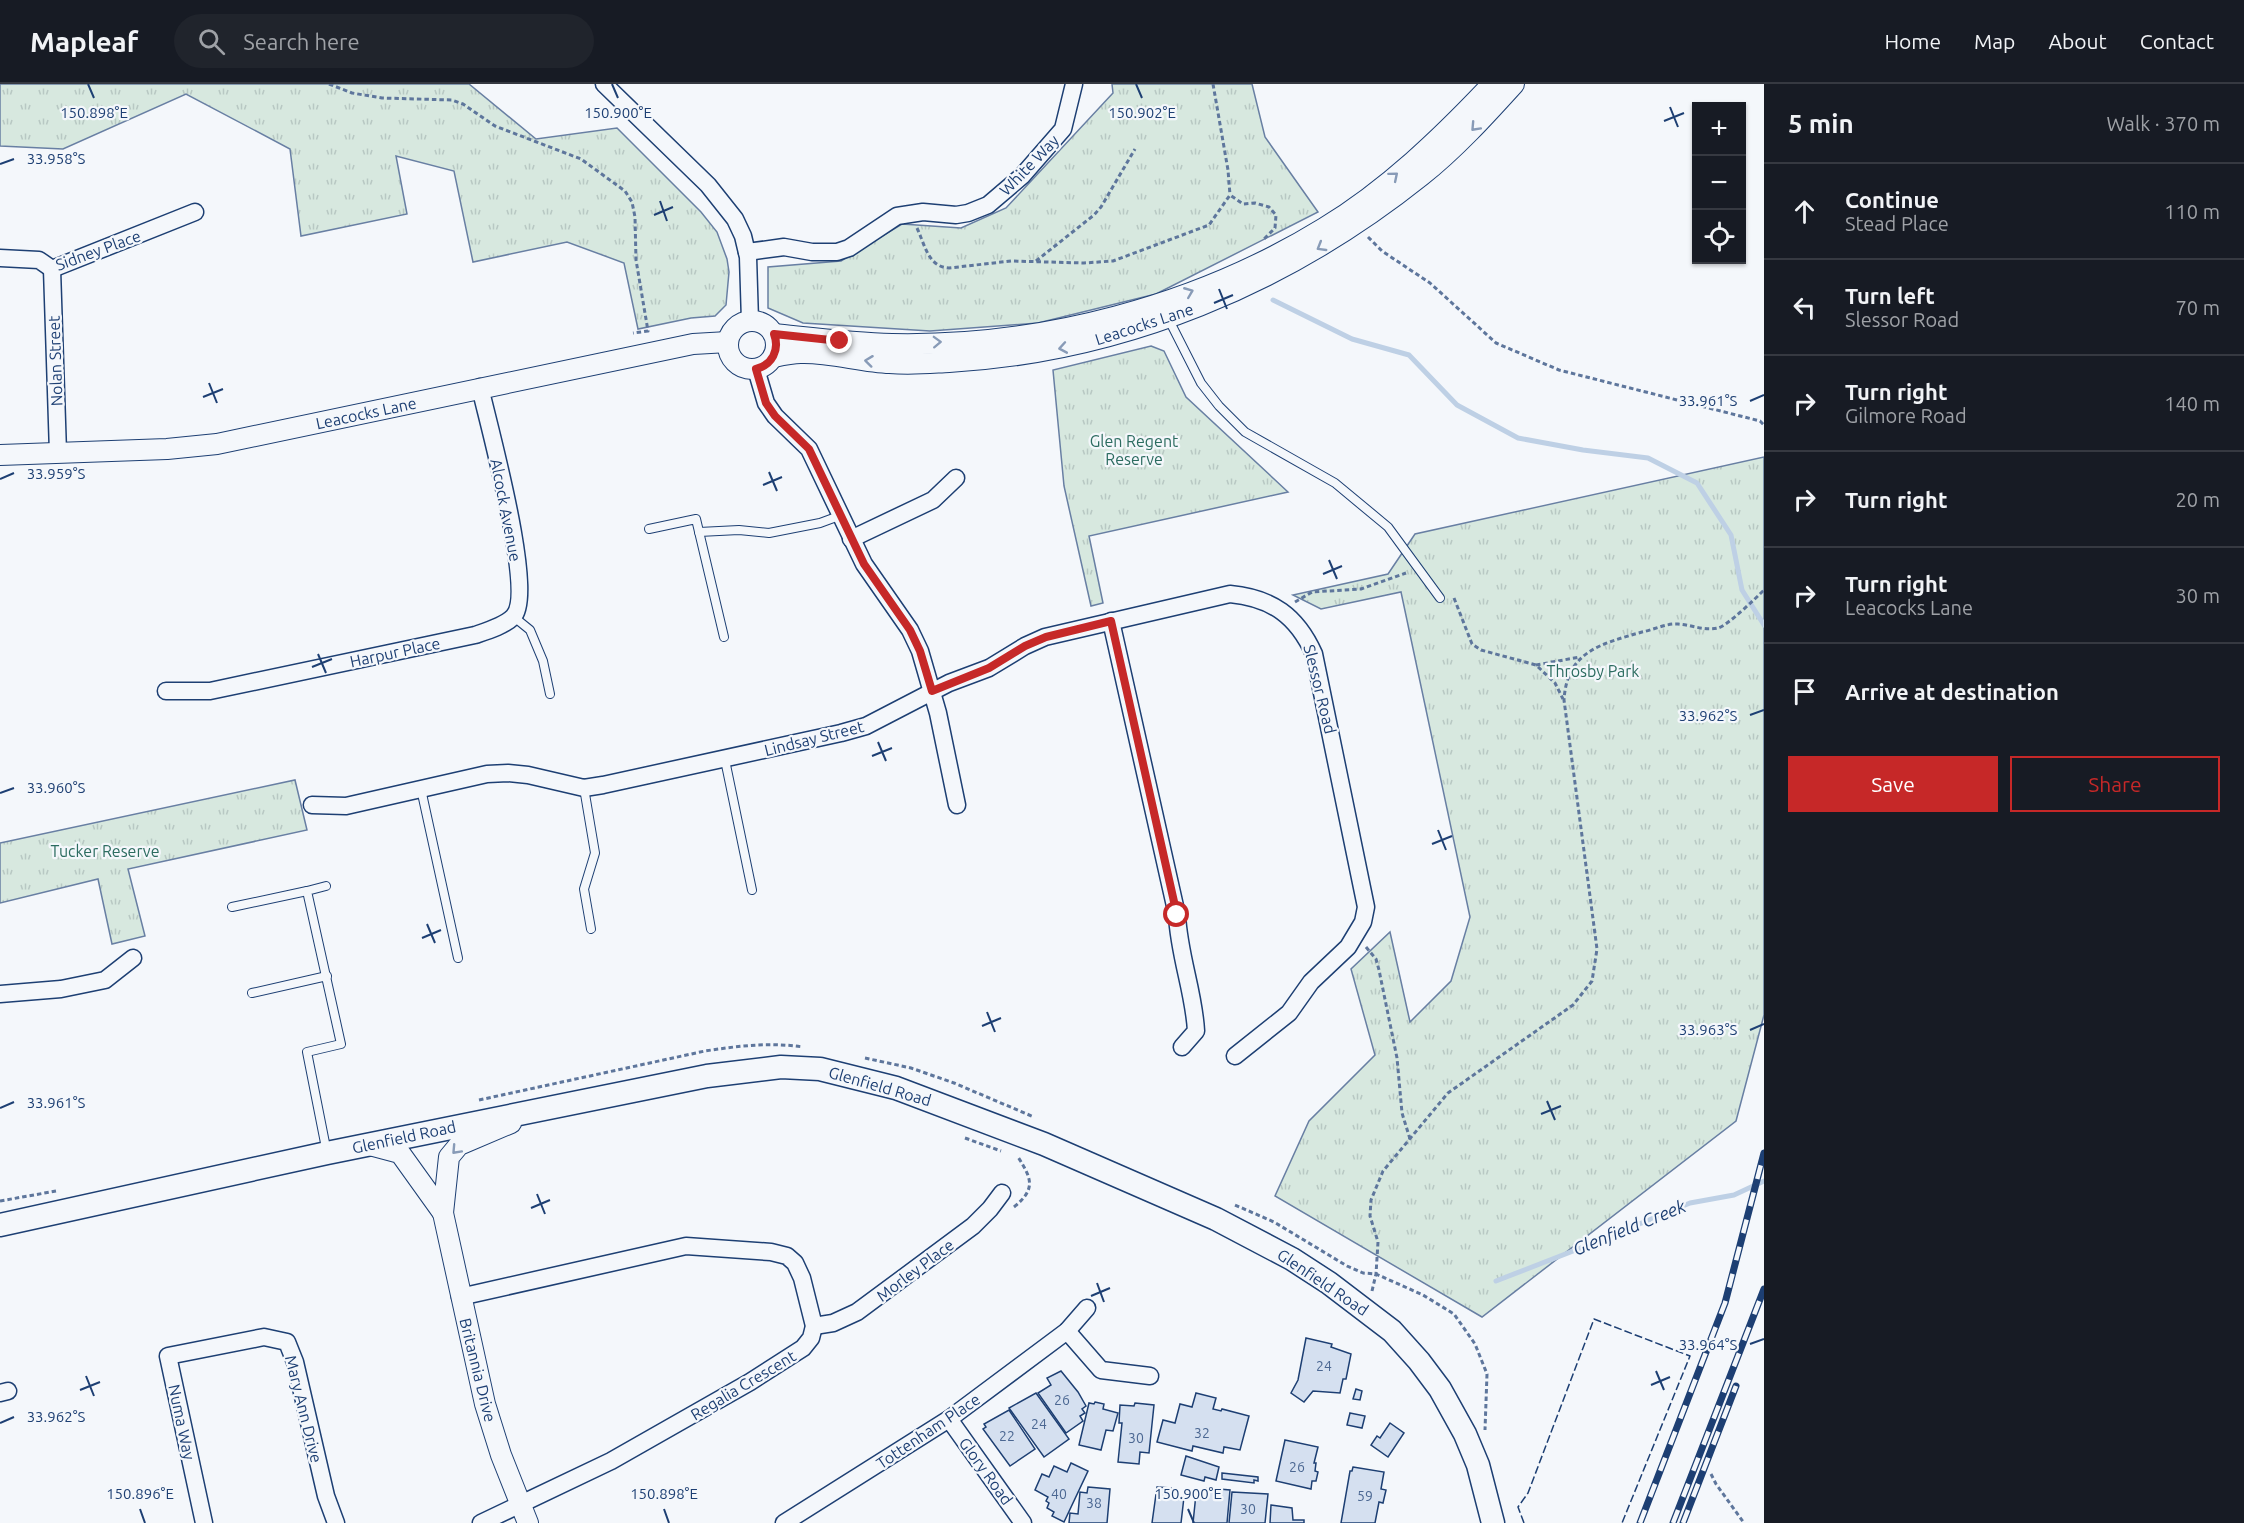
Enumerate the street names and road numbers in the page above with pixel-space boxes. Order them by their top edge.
street label: White Way [996,131,1062,199]
street label: Sidney Place [53,226,143,274]
street label: Leacocks Lane [1093,300,1195,348]
street label: Nolan Street [44,315,66,407]
street label: Leacocks Lane [314,394,418,432]
street label: Alcock Avenue [487,457,525,563]
street label: Harpur Place [348,634,442,670]
street label: Slessor Road [1300,643,1340,735]
street label: Lindsay Street [762,717,866,759]
street label: Glenfield Road [827,1063,933,1109]
street label: Glenfield Road [350,1117,458,1157]
street label: Morley Place [873,1235,957,1305]
street label: Glenfield Road [1274,1245,1372,1319]
street label: Britannia Drive [456,1316,500,1424]
street label: Regalia Crescent [687,1346,799,1423]
street label: Mary Ann Drive [282,1353,326,1465]
street label: Numa Way [165,1383,199,1462]
street label: Tottenham Place [873,1390,983,1472]
street label: Glory Road [956,1434,1016,1508]

